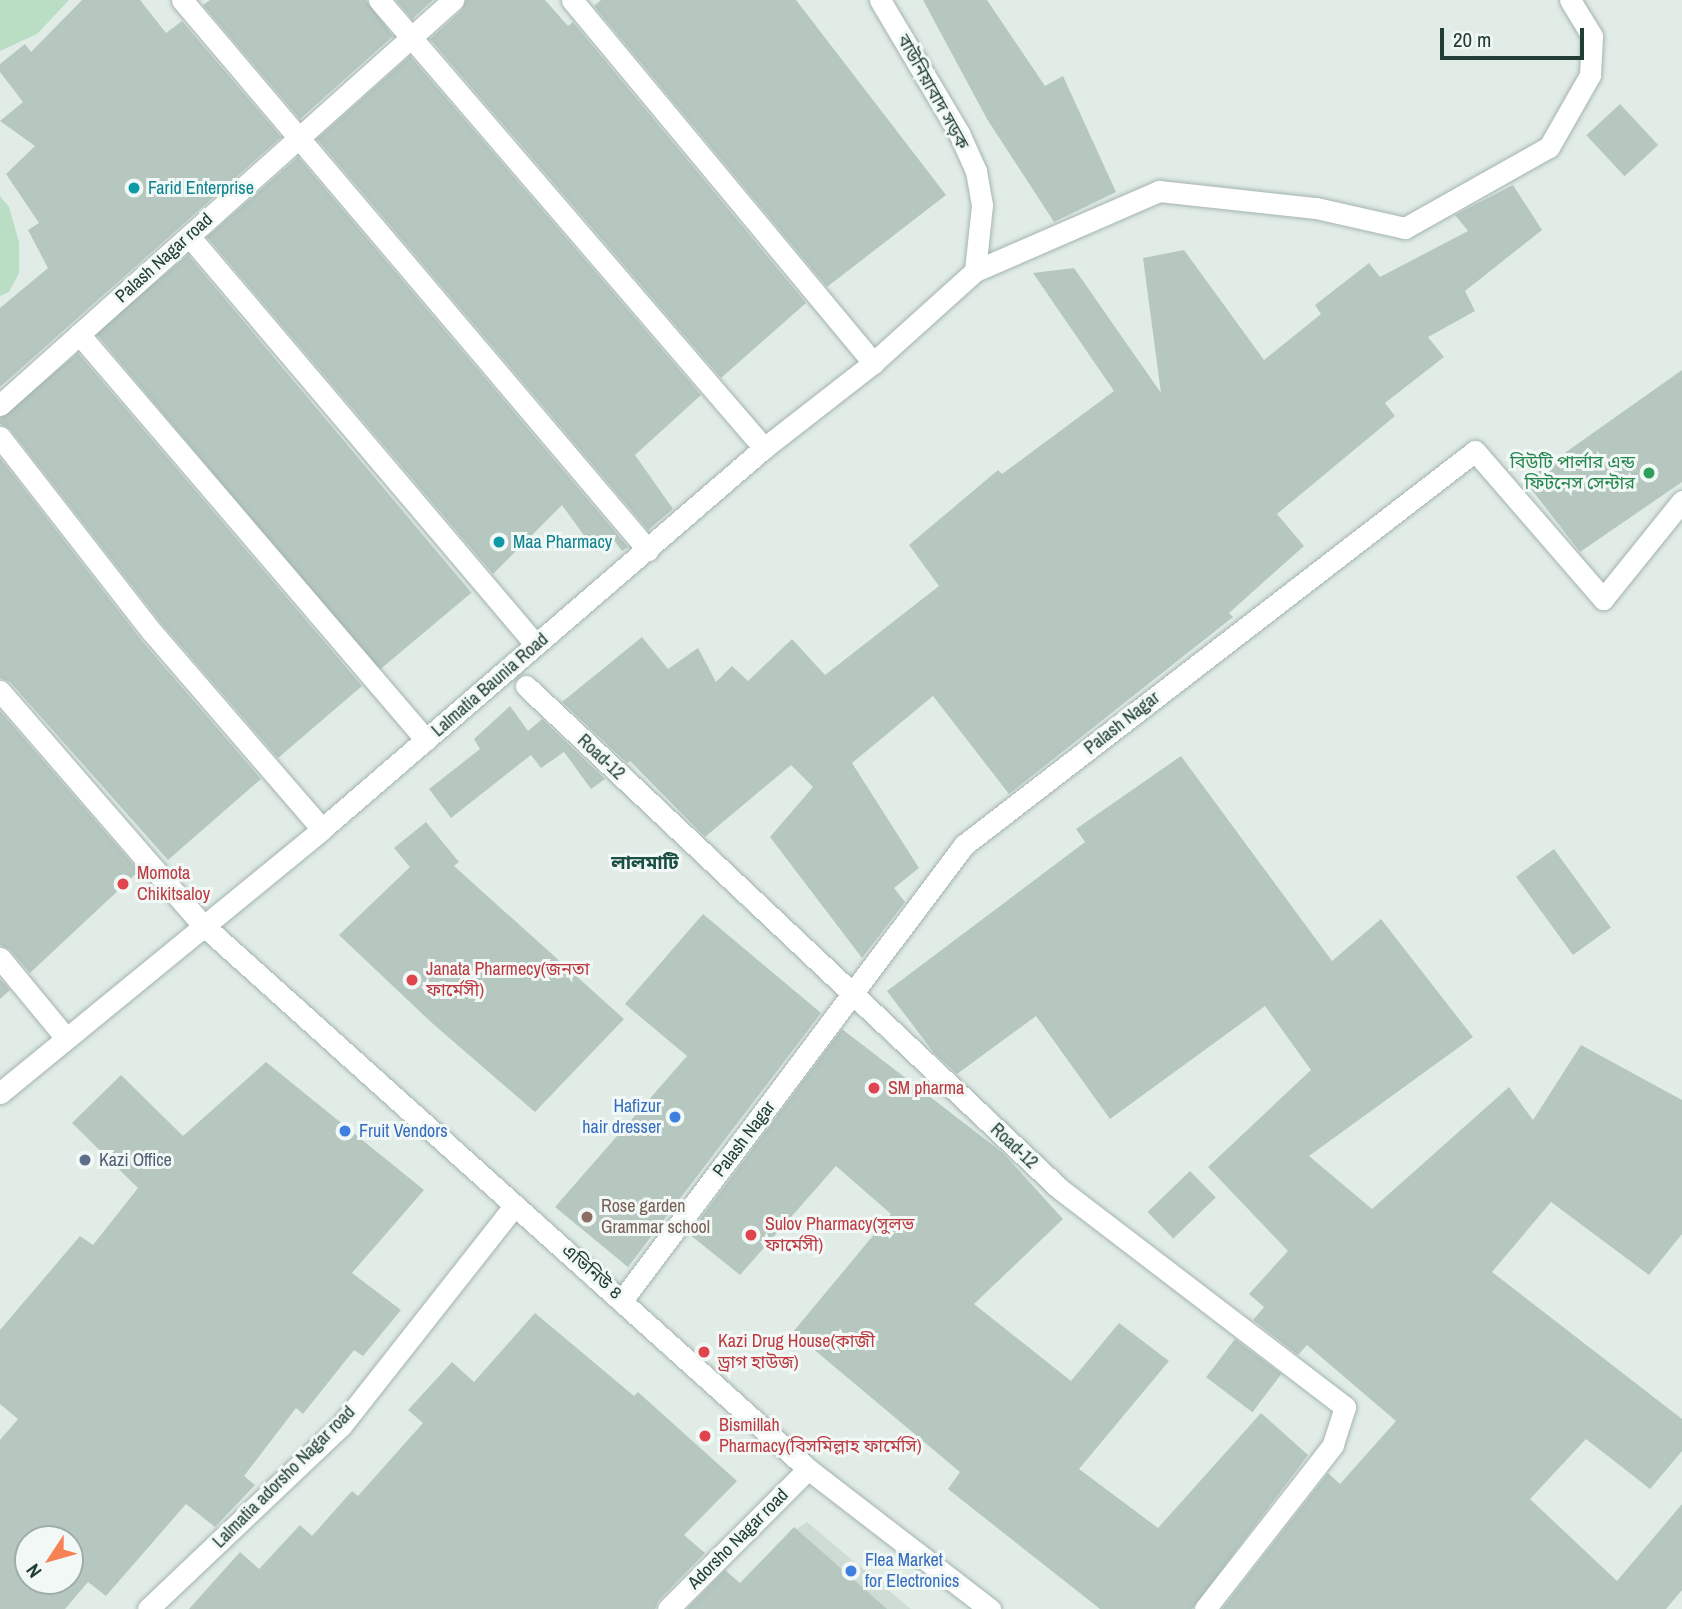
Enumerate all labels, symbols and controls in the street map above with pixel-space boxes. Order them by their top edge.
scale bar [1444,14,1588,58]
text: 20 m [1453,25,1491,54]
street label: বাউনিয়াবাদ সড়ক [892,31,974,153]
place label: Farid Enterprise [148,177,254,199]
marker: Farid Enterprise [126,180,142,196]
street label: Palash Nagar road [111,209,217,307]
place label: বিউটি পার্লার এন্ড ফিটনেস সেন্টার [1510,452,1635,494]
marker: বিউটি পার্লার এন্ড ফিটনেস সেন্টার [1641,465,1657,481]
place label: Maa Pharmacy [513,531,612,553]
marker: Maa Pharmacy [491,534,507,550]
street label: Lalmatia Baunia Road [427,629,553,741]
street label: Palash Nagar [1080,687,1164,759]
street label: Road-12 [573,730,629,784]
district label: লালমাটি [611,852,679,874]
place label: Momota Chikitsaloy [137,863,210,906]
marker: Momota Chikitsaloy [115,876,131,892]
place label: Janata Pharmecy(জনতা ফার্মেসী) [426,959,590,1002]
marker: Janata Pharmecy(জনতা ফার্মেসী) [404,972,420,988]
place label: SM pharma [888,1077,964,1099]
marker: SM pharma [866,1080,882,1096]
place label: Hafizur hair dresser [582,1096,661,1138]
street label: Palash Nagar [708,1097,780,1181]
marker: Hafizur hair dresser [667,1109,683,1125]
street label: Road-12 [986,1119,1042,1173]
place label: Fruit Vendors [359,1120,448,1142]
marker: Fruit Vendors [337,1123,353,1139]
place label: Kazi Office [99,1149,172,1171]
marker: Kazi Office [77,1152,93,1168]
place label: Rose garden Grammar school [601,1196,710,1238]
marker: Rose garden Grammar school [579,1209,595,1225]
place label: Sulov Pharmacy(সুলভ ফার্মেসী) [765,1214,914,1256]
marker: Sulov Pharmacy(সুলভ ফার্মেসী) [743,1227,759,1243]
street label: এভিনিউ ৪ [557,1240,627,1304]
place label: Kazi Drug House(কাজী ড্রাগ হাউজ) [718,1331,875,1374]
marker: Kazi Drug House(কাজী ড্রাগ হাউজ) [696,1344,712,1360]
street label: Lalmatia adorsho Nagar road [208,1401,360,1553]
place label: Bismillah Pharmacy(বিসমিল্লাহ ফার্মেসি) [719,1415,922,1458]
marker: Bismillah Pharmacy(বিসমিল্লাহ ফার্মেসি) [697,1428,713,1444]
street label: Adorsho Nagar road [683,1484,793,1594]
north arrow [14,1525,84,1595]
place label: Flea Market for Electronics [865,1550,959,1592]
text: N [20,1559,47,1583]
marker: Flea Market for Electronics [843,1563,859,1579]

